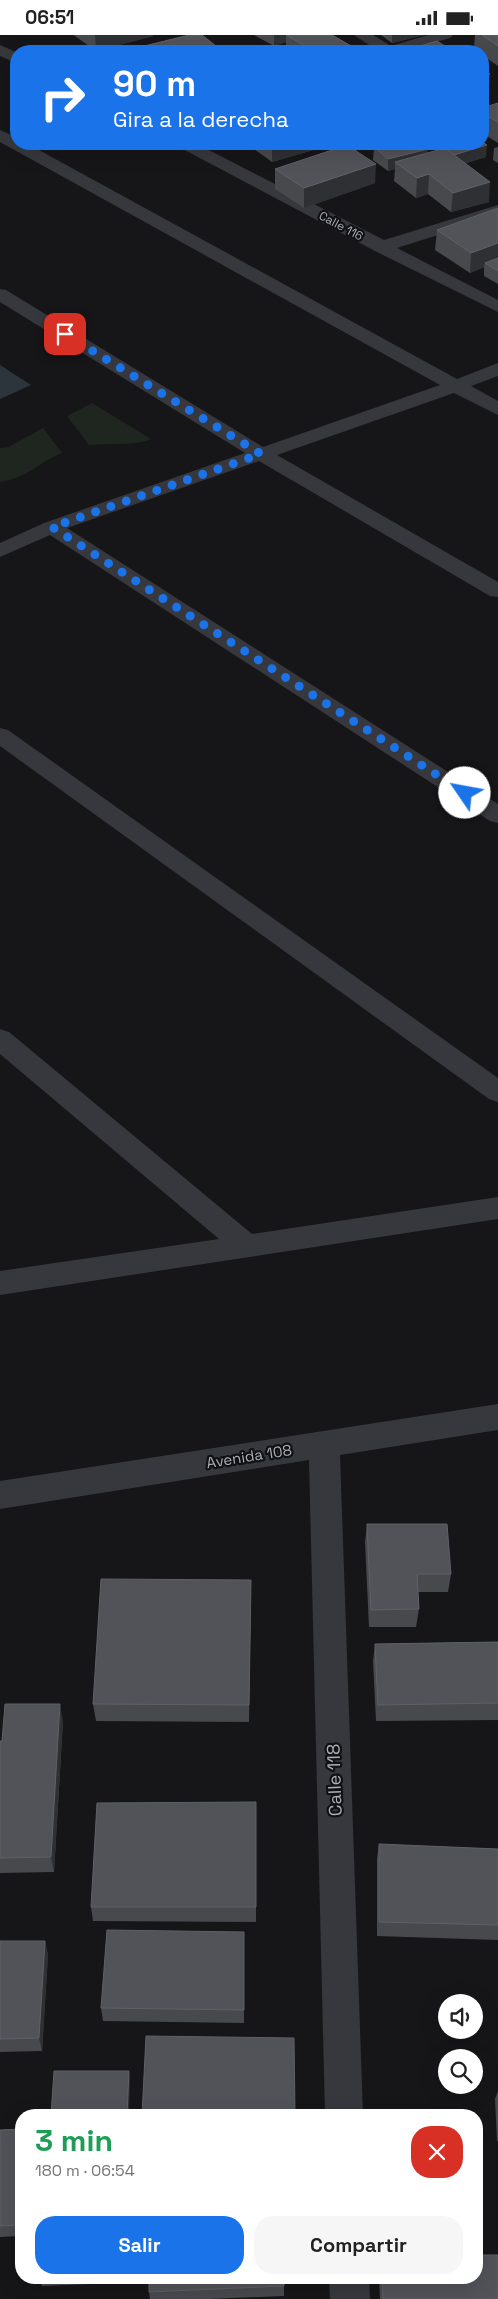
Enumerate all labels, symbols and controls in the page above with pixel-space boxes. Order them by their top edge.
text: 06:51 [25,5,74,30]
text: 90 m [113,62,196,106]
icon: right [30,65,95,130]
text: Gira a la derecha [113,105,289,133]
street label: Calle 116 [316,208,366,244]
pin [44,313,86,355]
icon: arrive [51,320,79,348]
position arrow [438,766,490,818]
street label: Avenida 108 [205,1440,293,1472]
street label: Calle 118 [321,1743,347,1817]
map controls [438,1994,483,2094]
button: sound [438,1994,483,2039]
button: search [438,2049,483,2094]
text: 3 min [35,2121,113,2160]
button: close [411,2126,463,2178]
text: 180 m · 06:54 [35,2160,135,2181]
button: Salir [35,2216,244,2274]
button: Compartir [254,2216,463,2274]

